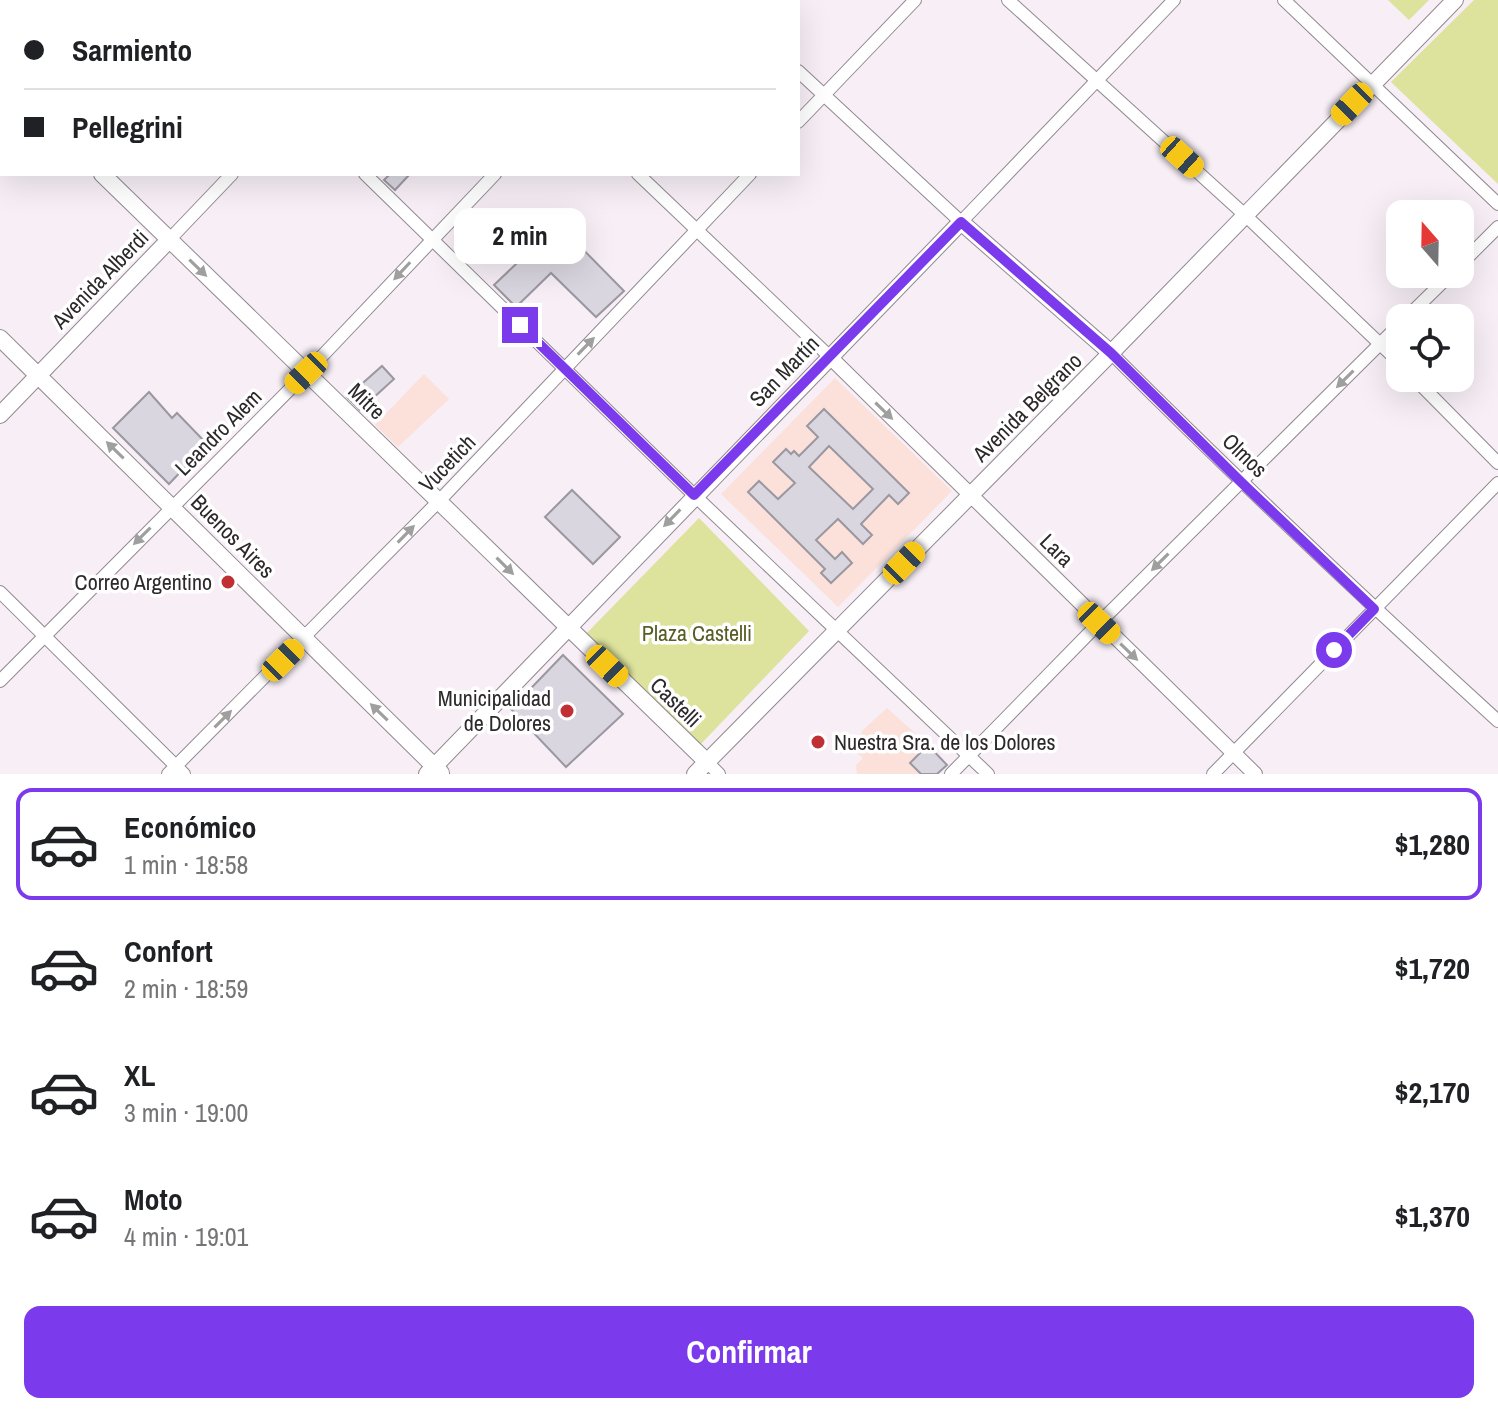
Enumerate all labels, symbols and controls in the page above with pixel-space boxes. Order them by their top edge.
text: Sarmiento [72,30,192,70]
car [1327,78,1377,130]
text: Pellegrini [72,107,183,147]
car [1156,132,1208,182]
north arrow [1386,200,1474,288]
map controls [1386,200,1474,392]
callout: 2 min [454,209,586,265]
text: 2 min [492,218,548,253]
street label: Avenida Alberdi [44,223,155,336]
one-way arrow [188,258,207,276]
one-way arrow [394,261,412,280]
button: locate [1386,304,1474,392]
route end [502,307,538,343]
street label: San Martín [743,329,825,413]
one-way arrow [576,337,595,356]
street label: Avenida Belgrano [965,346,1088,469]
car [280,348,332,398]
one-way arrow [1336,369,1355,388]
street label: Mitre [342,376,392,426]
street label: Leandro Alem [168,382,268,482]
one-way arrow [874,401,893,420]
street label: Olmos [1216,426,1274,484]
street label: Vucetich [412,428,482,498]
one-way arrow [106,441,125,459]
street label: Buenos Aires [184,487,282,585]
one-way arrow [663,509,681,528]
one-way arrow [396,525,415,544]
one-way arrow [133,526,152,545]
street label: Lara [1034,527,1080,573]
car [879,537,929,589]
one-way arrow [1151,552,1170,571]
one-way arrow [495,556,514,575]
place label: Correo Argentino [75,567,212,597]
marker: Correo Argentino [219,573,237,591]
car [1073,598,1125,648]
park label: Plaza Castelli [642,618,752,648]
route start [1316,632,1352,668]
car [258,635,308,685]
car [581,641,633,691]
one-way arrow [1119,643,1138,661]
street label: Castelli [644,670,708,734]
place label: Municipalidad de Dolores [438,683,551,738]
marker: Municipalidad de Dolores [558,702,576,720]
one-way arrow [370,703,389,722]
one-way arrow [213,710,232,729]
place label: Nuestra Sra. de los Dolores [834,727,1056,757]
marker: Nuestra Sra. de los Dolores [809,733,827,751]
text: Económico [124,807,257,847]
icon: car [28,808,100,880]
text: $1,280 [1395,824,1470,864]
text: 1 min · 18:58 [124,847,248,882]
text: Confort [124,931,213,971]
icon: car [28,932,100,1004]
text: $1,720 [1395,948,1470,988]
text: 2 min · 18:59 [124,971,248,1006]
text: XL [124,1055,155,1095]
icon: car [28,1056,100,1128]
text: $2,170 [1395,1072,1470,1112]
text: 3 min · 19:00 [124,1095,248,1130]
text: Moto [124,1179,183,1219]
icon: car [28,1180,100,1252]
text: $1,370 [1395,1196,1470,1236]
text: 4 min · 19:01 [124,1219,248,1254]
button: Confirmar [24,1306,1474,1398]

